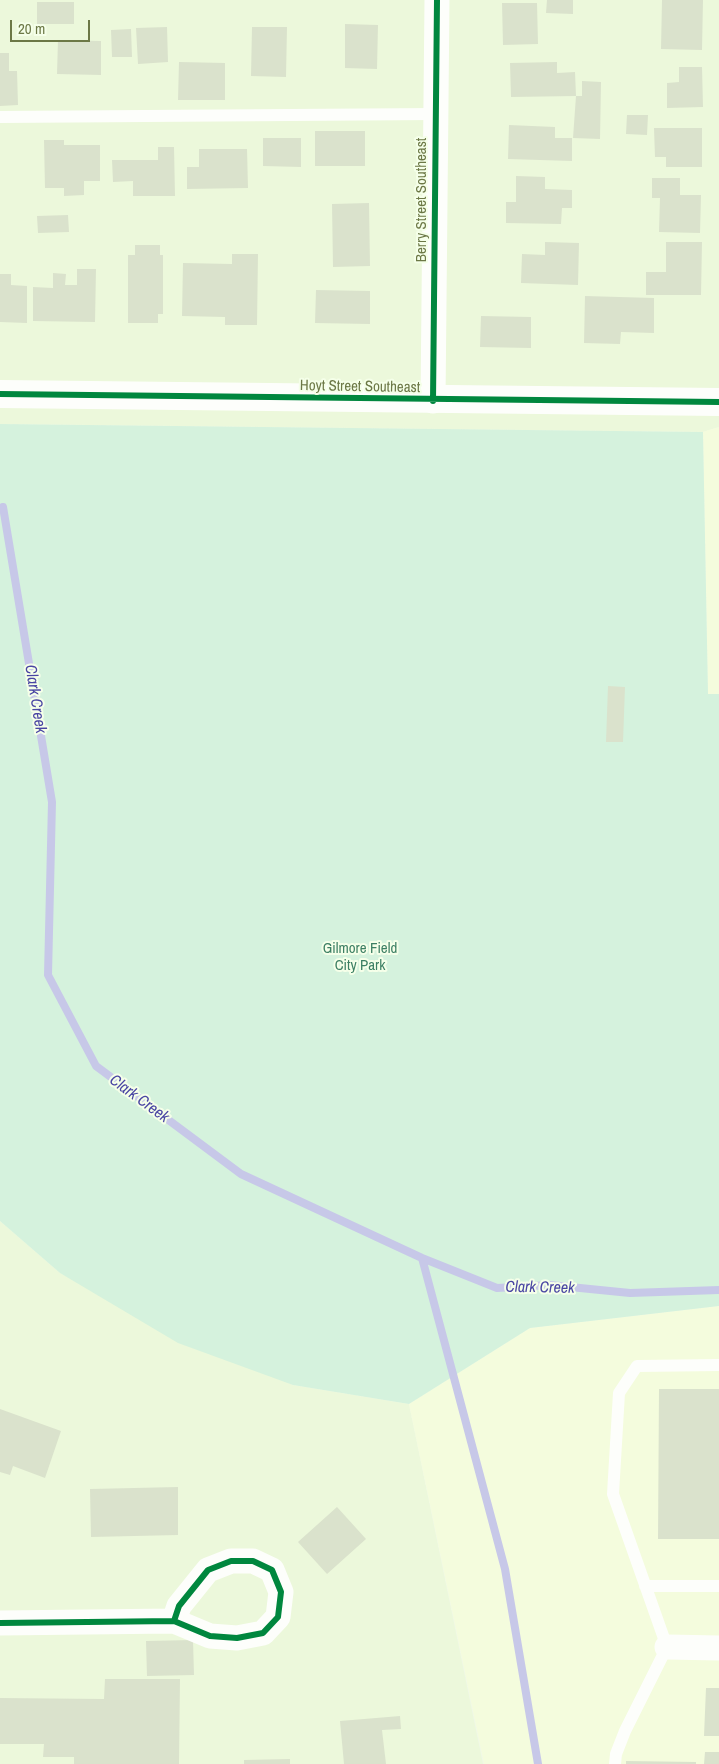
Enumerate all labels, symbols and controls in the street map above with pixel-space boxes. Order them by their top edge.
scale bar [12,10,92,42]
text: 20 m [18,18,45,39]
street label: Berry Street Southeast [413,138,431,262]
street label: Hoyt Street Southeast [300,377,420,397]
water label: Clark Creek [20,663,50,735]
park label: Gilmore Field City Park [323,940,397,975]
water label: Clark Creek [105,1071,173,1127]
water label: Clark Creek [505,1278,575,1298]

